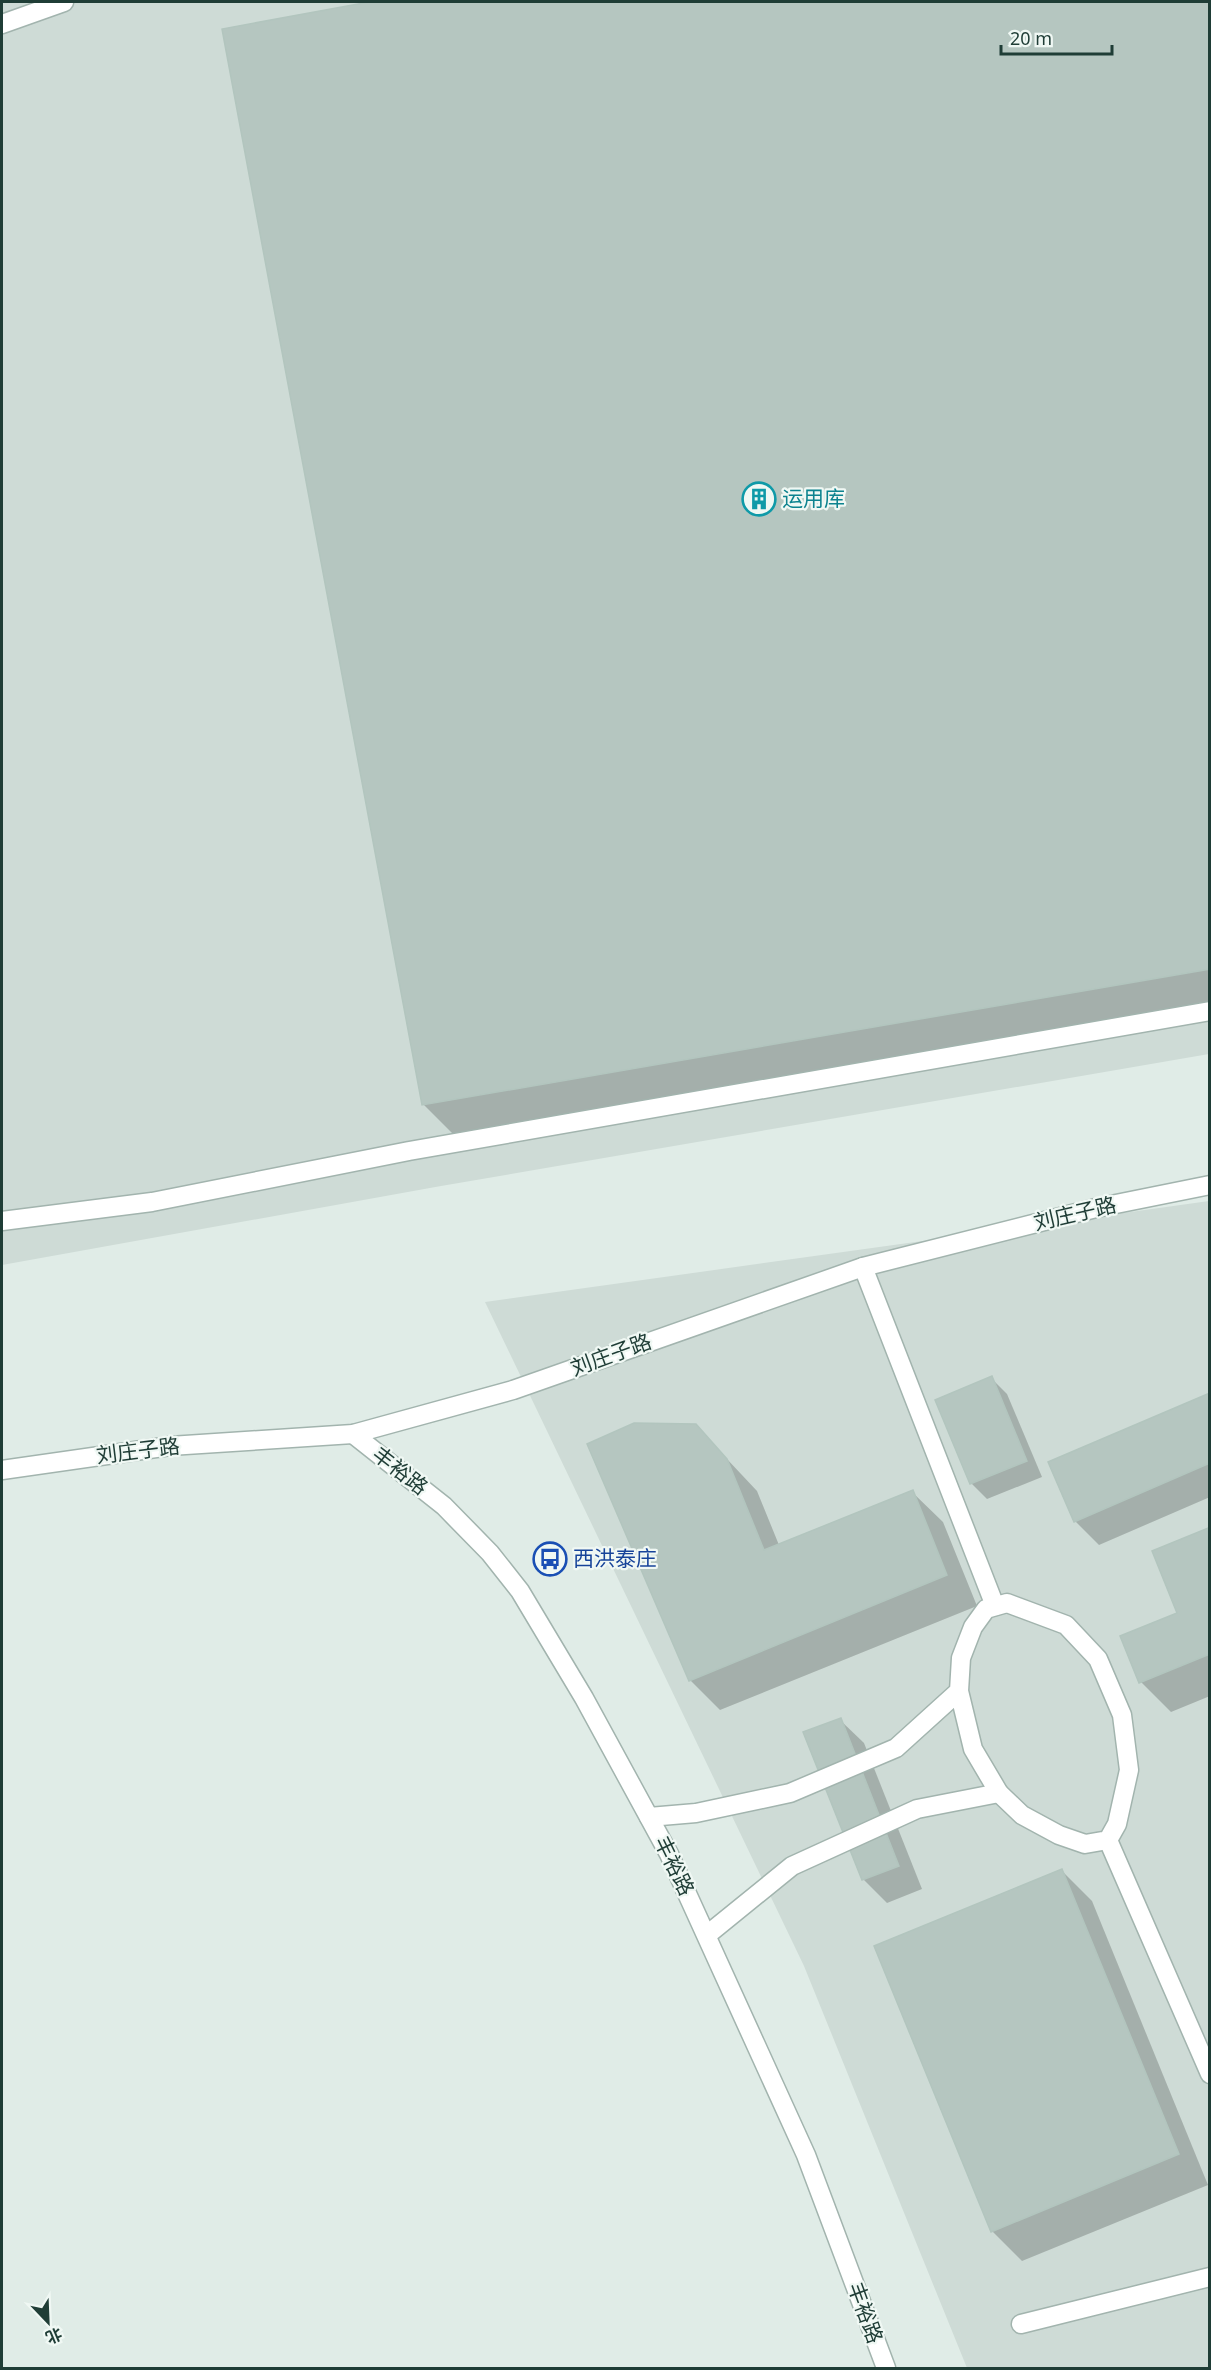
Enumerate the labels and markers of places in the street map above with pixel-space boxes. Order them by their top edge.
building icon: 运用库 [741,481,777,517]
place label: 运用库 [782,484,845,512]
bus stop icon: 西洪泰庄 [532,1541,568,1577]
place label: 西洪泰庄 [573,1544,657,1572]

